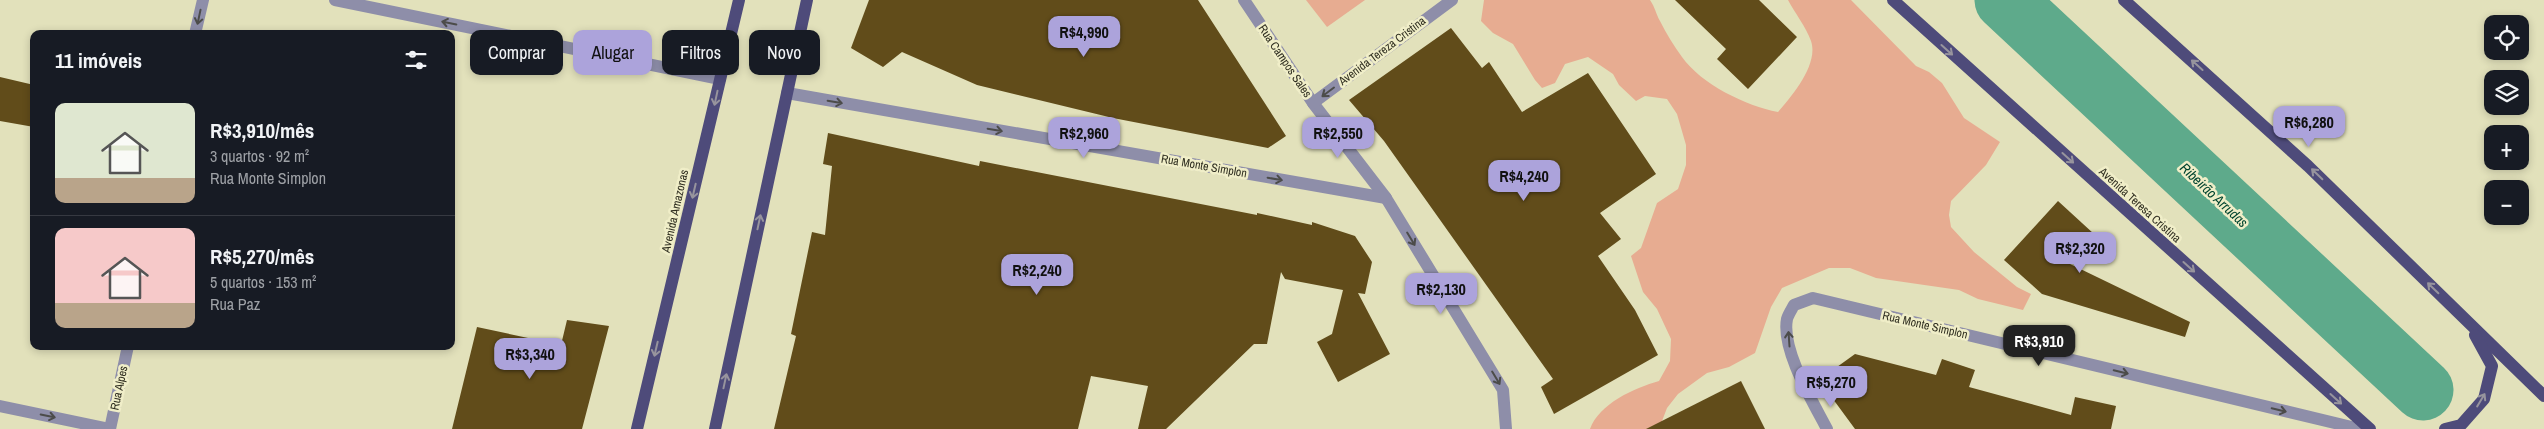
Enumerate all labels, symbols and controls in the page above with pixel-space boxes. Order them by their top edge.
one-way arrow [194,8,203,24]
street label: Avenida Tereza Cristina [1334,13,1429,90]
pin: R$4,990 [1038,15,1130,58]
map controls [2484,15,2529,225]
button: locate [2484,15,2529,60]
one-way arrow [442,18,458,28]
text: R$4,990 [1059,21,1109,43]
street label: Rua Campos Sales [1255,21,1315,101]
chip: Comprar [470,30,563,75]
chip: Alugar [573,30,652,75]
chip: Filtros [662,30,739,75]
chip: Novo [749,30,820,75]
one-way arrow [1941,44,1954,56]
text: 11 imóveis [55,46,142,75]
icon: filters [402,46,430,74]
one-way arrow [2190,59,2203,71]
button: layers [2484,70,2529,115]
one-way arrow [1322,86,1335,97]
one-way arrow [711,90,720,106]
one-way arrow [826,97,842,107]
pin: R$6,280 [2263,106,2355,148]
text: R$6,280 [2284,111,2334,133]
text: R$3,910/mês [210,116,314,145]
pin: R$2,960 [1038,116,1130,159]
pin: R$2,550 [1292,116,1384,159]
text: R$2,960 [1059,122,1109,144]
text: R$2,550 [1313,122,1363,144]
icon: home [95,123,155,183]
one-way arrow [986,125,1002,135]
button: + [2484,125,2529,170]
text: 3 quartos · 92 m² [210,145,309,167]
street label: Rua Monte Simplon [1160,151,1248,181]
one-way arrow [2062,153,2075,164]
water label: Ribeirão Arrudas [2176,159,2252,231]
pin: R$4,240 [1478,160,1570,202]
street label: Avenida Teresa Cristina [2095,163,2185,247]
text: R$4,240 [1499,165,1549,187]
text: Rua Monte Simplon [210,167,326,189]
street label: Avenida Amazonas [657,168,692,255]
one-way arrow [2311,168,2323,181]
one-way arrow [1267,174,1283,184]
button: − [2484,180,2529,225]
one-way arrow [689,183,698,199]
one-way arrow [755,215,764,231]
one-way arrow [1406,232,1416,246]
pin: R$2,320 [2034,232,2126,274]
text: R$2,320 [2055,237,2105,259]
text: R$5,270/mês [210,242,314,271]
icon: home [95,248,155,308]
pin: R$2,240 [991,254,1083,296]
text: R$2,240 [1012,259,1062,281]
one-way arrow [2183,261,2196,273]
text: 5 quartos · 153 m² [210,271,316,293]
pin: R$2,130 [1395,272,1487,315]
text: R$2,130 [1416,278,1466,300]
one-way arrow [2427,282,2439,294]
text: Rua Paz [210,293,260,315]
street label: Rua Monte Simplon [1881,307,1969,343]
pin: R$3,910 [1993,324,2085,367]
text: R$3,910 [2014,330,2064,352]
one-way arrow [1784,331,1793,347]
pin: R$3,340 [484,338,576,380]
one-way arrow [651,341,661,357]
text: R$3,340 [505,343,555,365]
street label: Rua Alpes [107,364,132,412]
pin: R$5,270 [1785,366,1877,408]
one-way arrow [2113,368,2129,377]
one-way arrow [1491,371,1501,385]
text: R$5,270 [1806,371,1856,393]
one-way arrow [721,374,731,390]
one-way arrow [2476,392,2486,407]
one-way arrow [2330,393,2343,405]
one-way arrow [2271,406,2287,415]
one-way arrow [39,412,55,421]

